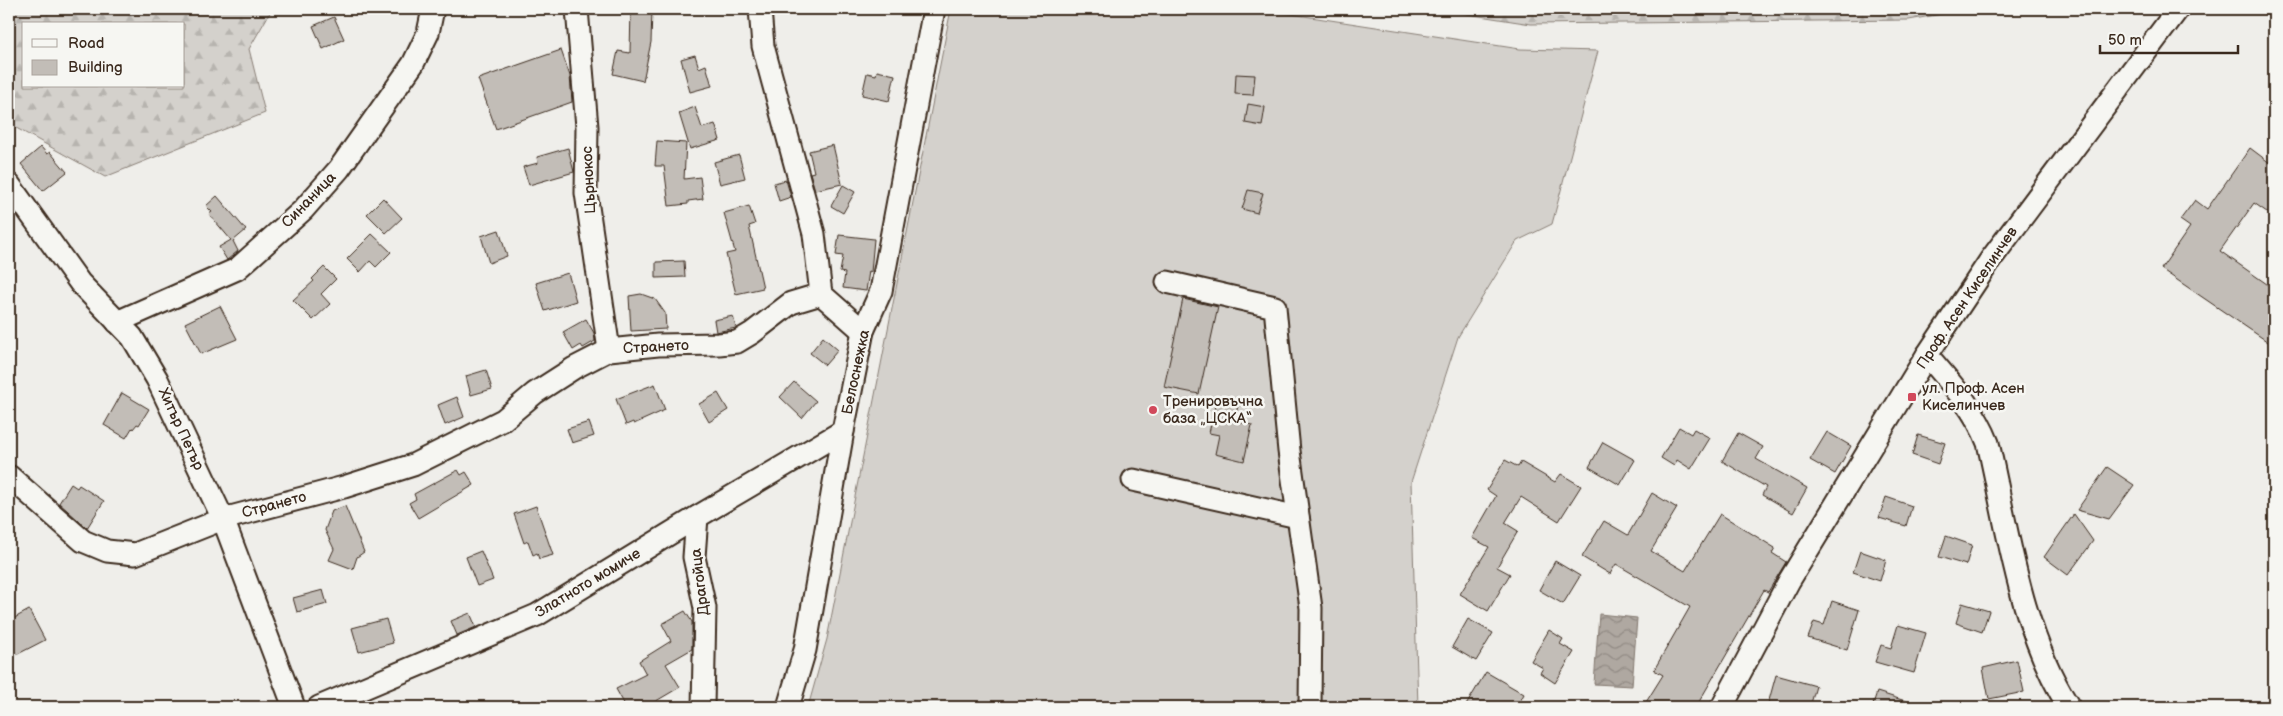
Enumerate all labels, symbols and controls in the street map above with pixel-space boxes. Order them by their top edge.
legend [22,22,185,88]
scale bar [2100,22,2238,54]
text: 50 m [2108,31,2142,50]
text: Road [68,34,104,53]
text: Building [68,58,123,77]
street label: Църнокос [578,145,600,214]
street label: Синаница [278,168,340,232]
street label: Проф. Асен Киселинчев [1912,223,2022,373]
street label: Белоснежка [838,328,874,416]
street label: Странето [623,336,690,358]
place label: ул. Проф. Асен Киселинчев [1922,379,2025,415]
street label: Хитър Петър [154,385,209,474]
marker: ул. Проф. Асен Киселинчев [1906,391,1918,403]
place label: Тренировъчна база „ЦСКА“ [1163,392,1263,428]
marker: Тренировъчна база „ЦСКА“ [1147,404,1159,416]
street label: Странето [240,487,308,523]
street label: Златното момиче [532,544,644,622]
street label: Драгойца [686,547,714,617]

